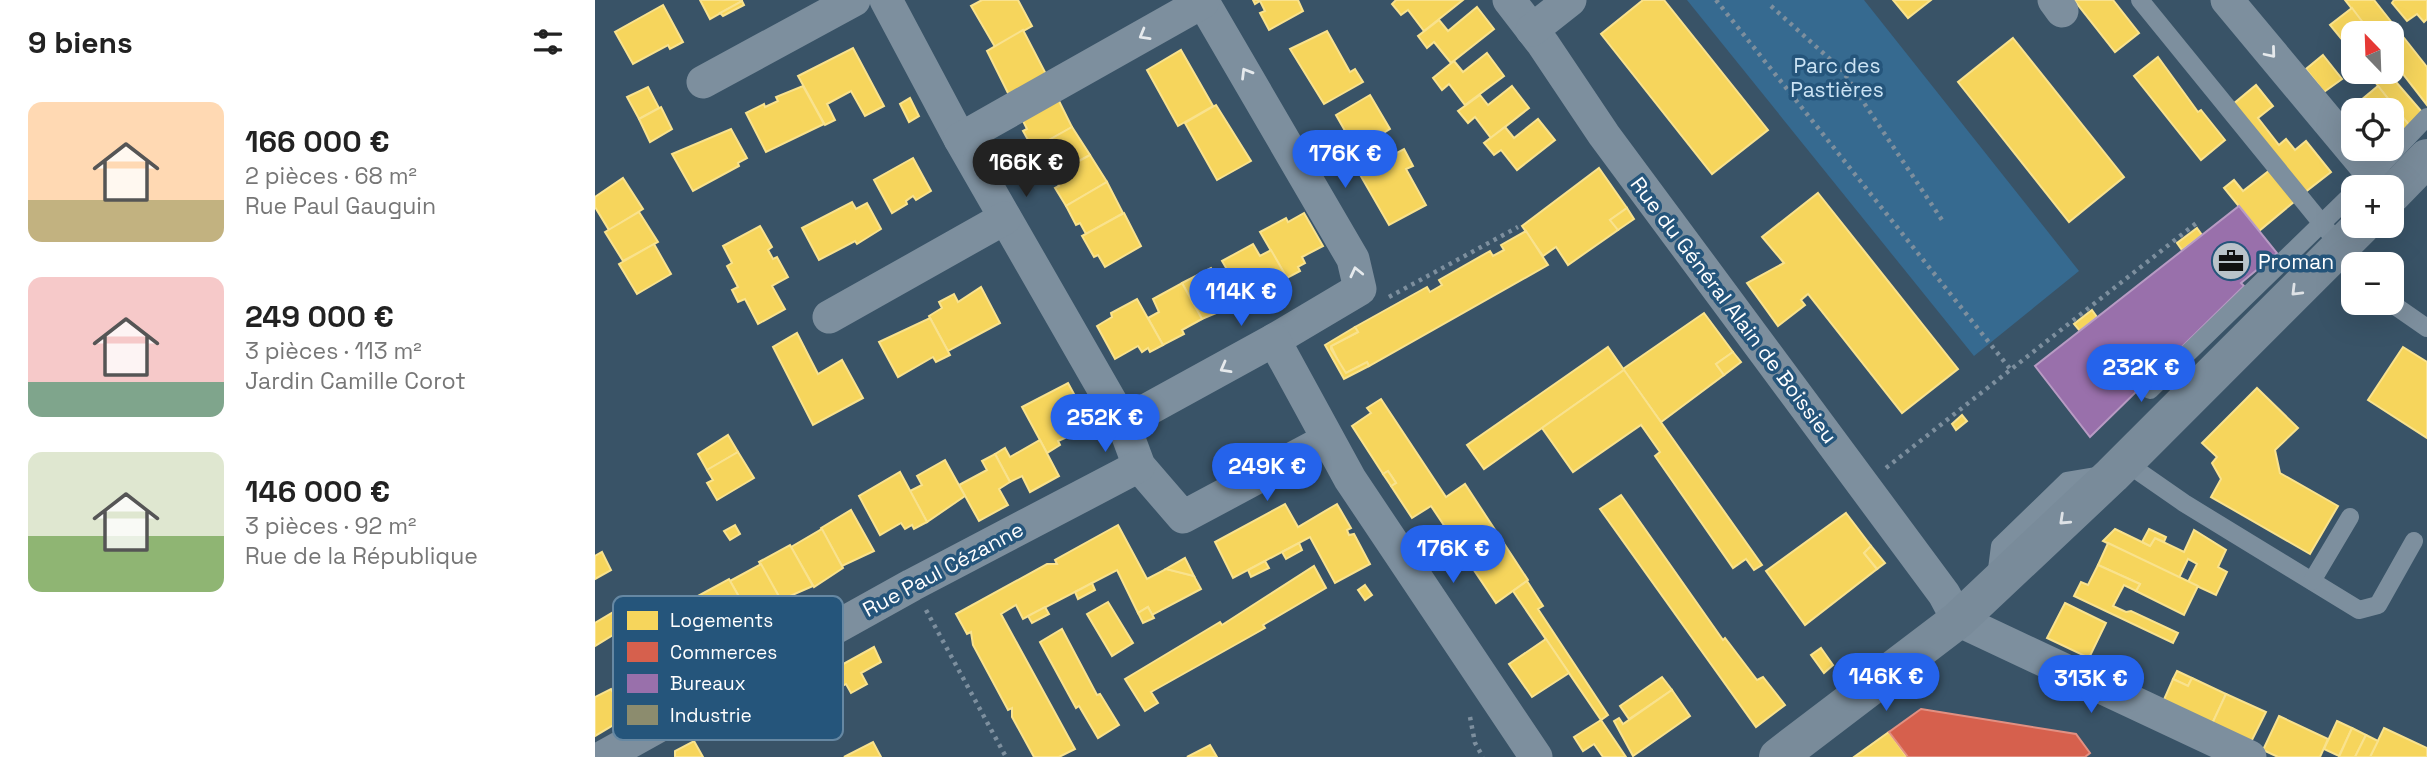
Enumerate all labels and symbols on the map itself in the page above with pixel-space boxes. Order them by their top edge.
north arrow [2341,21,2405,84]
one-way arrow [1138,27,1151,40]
one-way arrow [2263,44,2275,57]
park label: Parc des Pastières [1790,52,1884,103]
one-way arrow [1241,68,1254,81]
pin: 176K € [1288,130,1402,190]
pin: 166K € [969,140,1083,199]
street label: Rue du Général Alain de Boissieu [1625,171,1843,449]
office icon: Proman [2210,240,2252,282]
place label: Proman [2258,248,2334,275]
one-way arrow [1350,266,1364,278]
pin: 114K € [1184,268,1298,328]
one-way arrow [2291,283,2304,296]
pin: 232K € [2084,344,2198,404]
one-way arrow [1219,360,1232,373]
pin: 252K € [1048,394,1162,454]
pin: 249K € [1210,444,1324,503]
one-way arrow [2059,512,2072,525]
street label: Rue Paul Cézanne [858,515,1028,623]
pin: 176K € [1396,526,1510,585]
legend [613,596,843,740]
text: Logements [670,608,773,633]
text: Commerces [670,640,777,665]
pin: 146K € [1829,654,1943,713]
pin: 313K € [2034,656,2148,715]
text: Bureaux [670,671,746,696]
text: Industrie [670,703,752,728]

